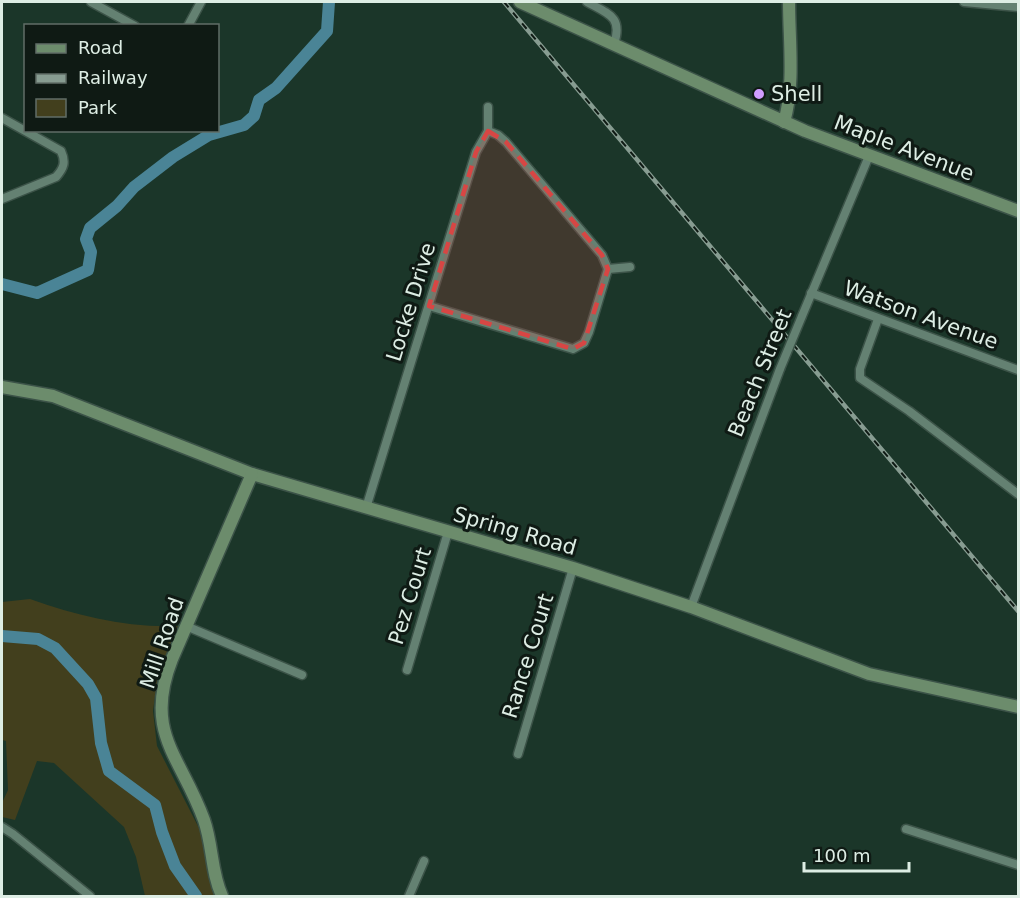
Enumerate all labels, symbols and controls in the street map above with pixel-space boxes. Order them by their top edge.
legend [24,24,219,132]
text: Road [78,37,123,58]
text: Railway [78,67,148,88]
place label: Shell [771,82,822,106]
marker: Shell [752,87,766,101]
text: Park [78,97,117,118]
street label: Maple Avenue [831,110,977,186]
street label: Locke Drive [382,240,440,364]
street label: Watson Avenue [841,276,1001,354]
street label: Beach Street [723,306,797,440]
street label: Spring Road [451,502,579,560]
street label: Pez Court [384,545,436,647]
street label: Rance Court [498,591,558,721]
street label: Mill Road [135,594,189,692]
scale bar [804,835,909,873]
text: 100 m [813,845,871,866]

